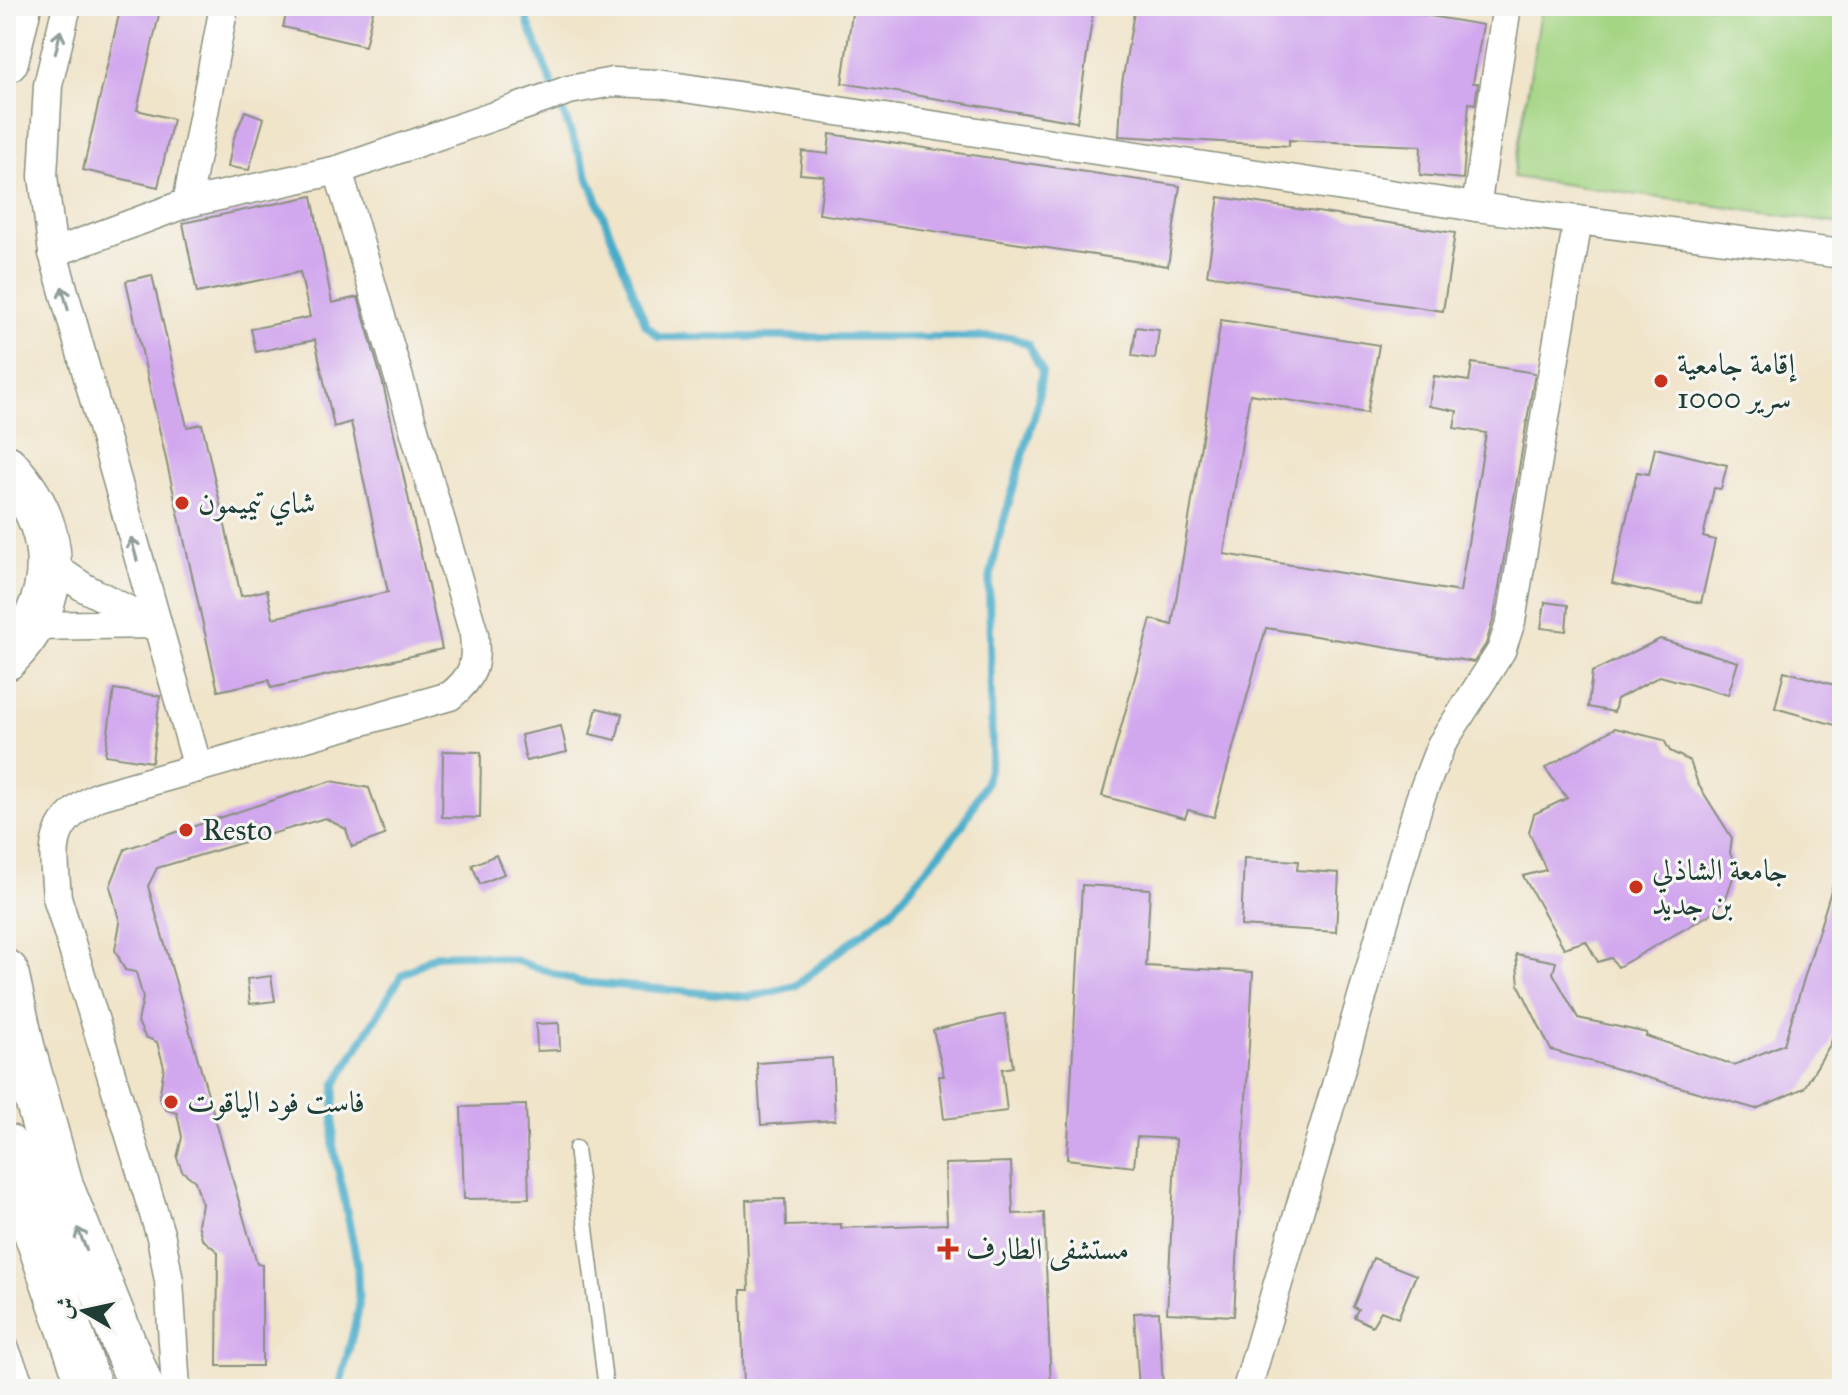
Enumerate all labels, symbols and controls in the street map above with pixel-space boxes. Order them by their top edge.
one-way arrow [51,29,66,55]
one-way arrow [57,285,72,311]
place label: إقامة جامعية 1000 سرير [1677,346,1798,418]
marker: إقامة جامعية 1000 سرير [1652,372,1670,390]
place label: شاي تيميمون [198,485,316,527]
marker: شاي تيميمون [173,494,191,512]
one-way arrow [126,536,141,562]
place label: Resto [202,812,272,848]
marker: Resto [177,821,195,839]
place label: جامعة الشاذلي بن جديد [1652,852,1788,922]
marker: جامعة الشاذلي بن جديد [1627,878,1645,896]
place label: فاست فود الياقوت [187,1084,365,1121]
marker: فاست فود الياقوت [162,1093,180,1111]
one-way arrow [74,1227,88,1252]
place label: مستشفى الطارف [966,1231,1129,1271]
marker: مستشفى الطارف [937,1238,959,1260]
north arrow [44,1271,124,1351]
text: ش [50,1295,80,1321]

